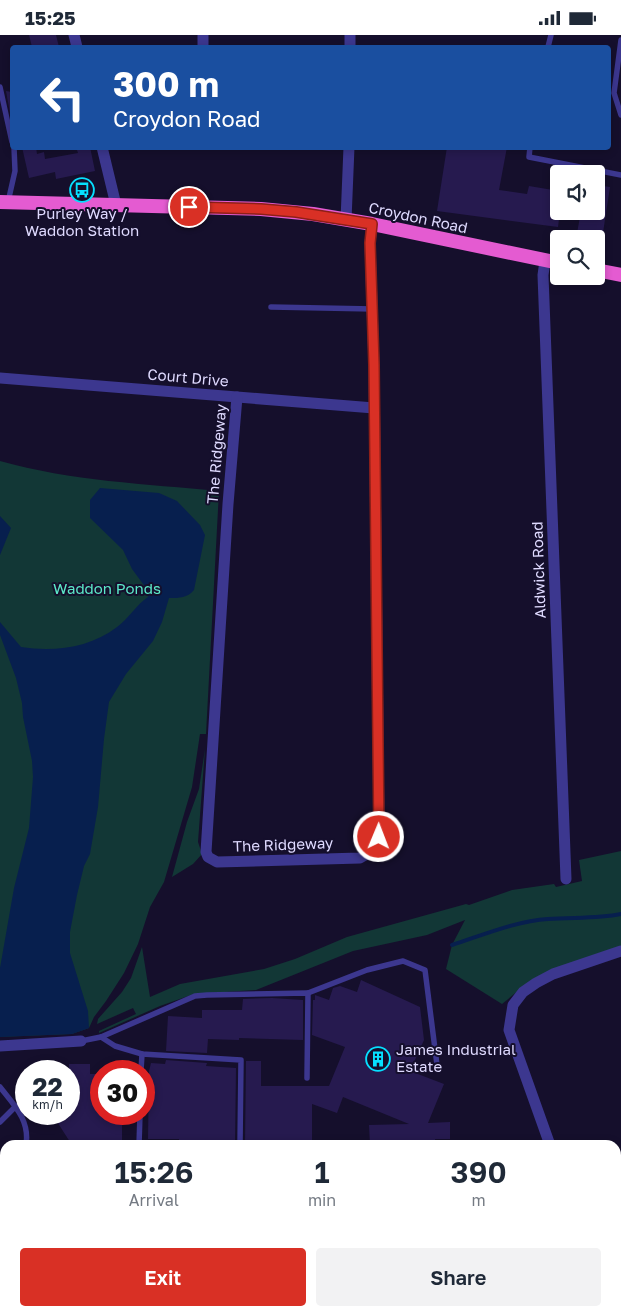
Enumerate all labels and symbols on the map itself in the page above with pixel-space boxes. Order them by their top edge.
bus stop icon: Purley Way / Waddon Station [69,177,95,203]
pin [168,186,210,228]
street label: Croydon Road [367,198,469,236]
place label: Purley Way / Waddon Station [25,204,139,239]
street label: Court Drive [147,364,230,390]
street label: The Ridgeway [203,402,229,505]
street label: Aldwick Road [527,521,549,619]
park label: Waddon Ponds [53,579,161,597]
position arrow [352,810,404,862]
street label: The Ridgeway [232,833,334,855]
place label: James Industrial Estate [396,1040,516,1075]
building icon: James Industrial Estate [365,1046,391,1072]
speed limit sign: 30 [90,1060,155,1125]

